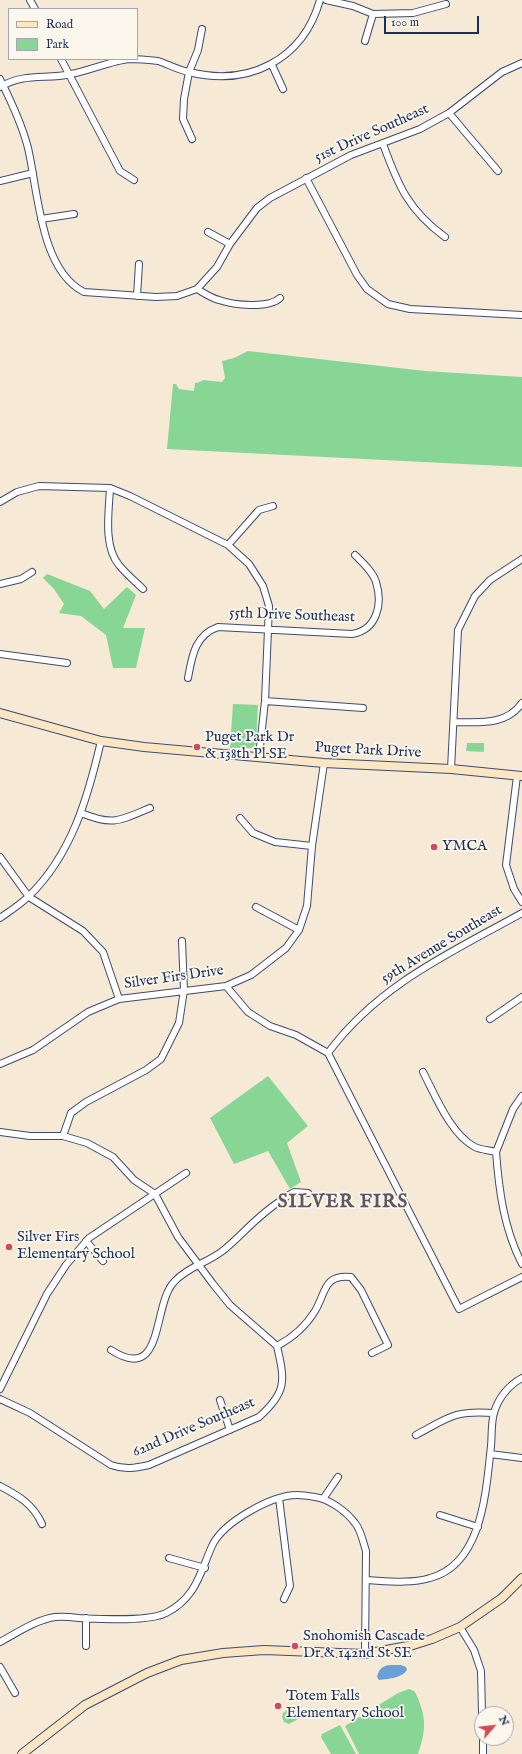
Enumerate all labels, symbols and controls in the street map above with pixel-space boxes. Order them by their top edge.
legend [8,8,138,60]
scale bar [386,8,481,34]
text: 100 m [391,15,419,30]
text: Road [46,17,73,32]
text: Park [46,37,69,52]
street label: 51st Drive Southeast [312,101,432,167]
street label: 55th Drive Southeast [229,605,355,627]
place label: Puget Park Dr & 138th Pl SE [205,729,294,764]
street label: Puget Park Drive [314,739,422,763]
marker: Puget Park Dr & 138th Pl SE [192,742,202,752]
place label: YMCA [442,838,487,856]
marker: YMCA [429,842,439,852]
street label: 59th Avenue Southeast [378,902,506,988]
street label: Silver Firs Drive [123,962,225,994]
district label: SILVER FIRS [278,1192,408,1214]
place label: Silver Firs Elementary School [17,1229,135,1264]
marker: Silver Firs Elementary School [4,1242,14,1252]
street label: 62nd Drive Southeast [130,1394,258,1462]
place label: Snohomish Cascade Dr & 142nd St SE [303,1628,425,1663]
marker: Snohomish Cascade Dr & 142nd St SE [290,1641,300,1651]
place label: Totem Falls Elementary School [286,1688,404,1723]
marker: Totem Falls Elementary School [273,1701,283,1711]
north arrow [474,1706,514,1746]
text: N [495,1713,512,1728]

